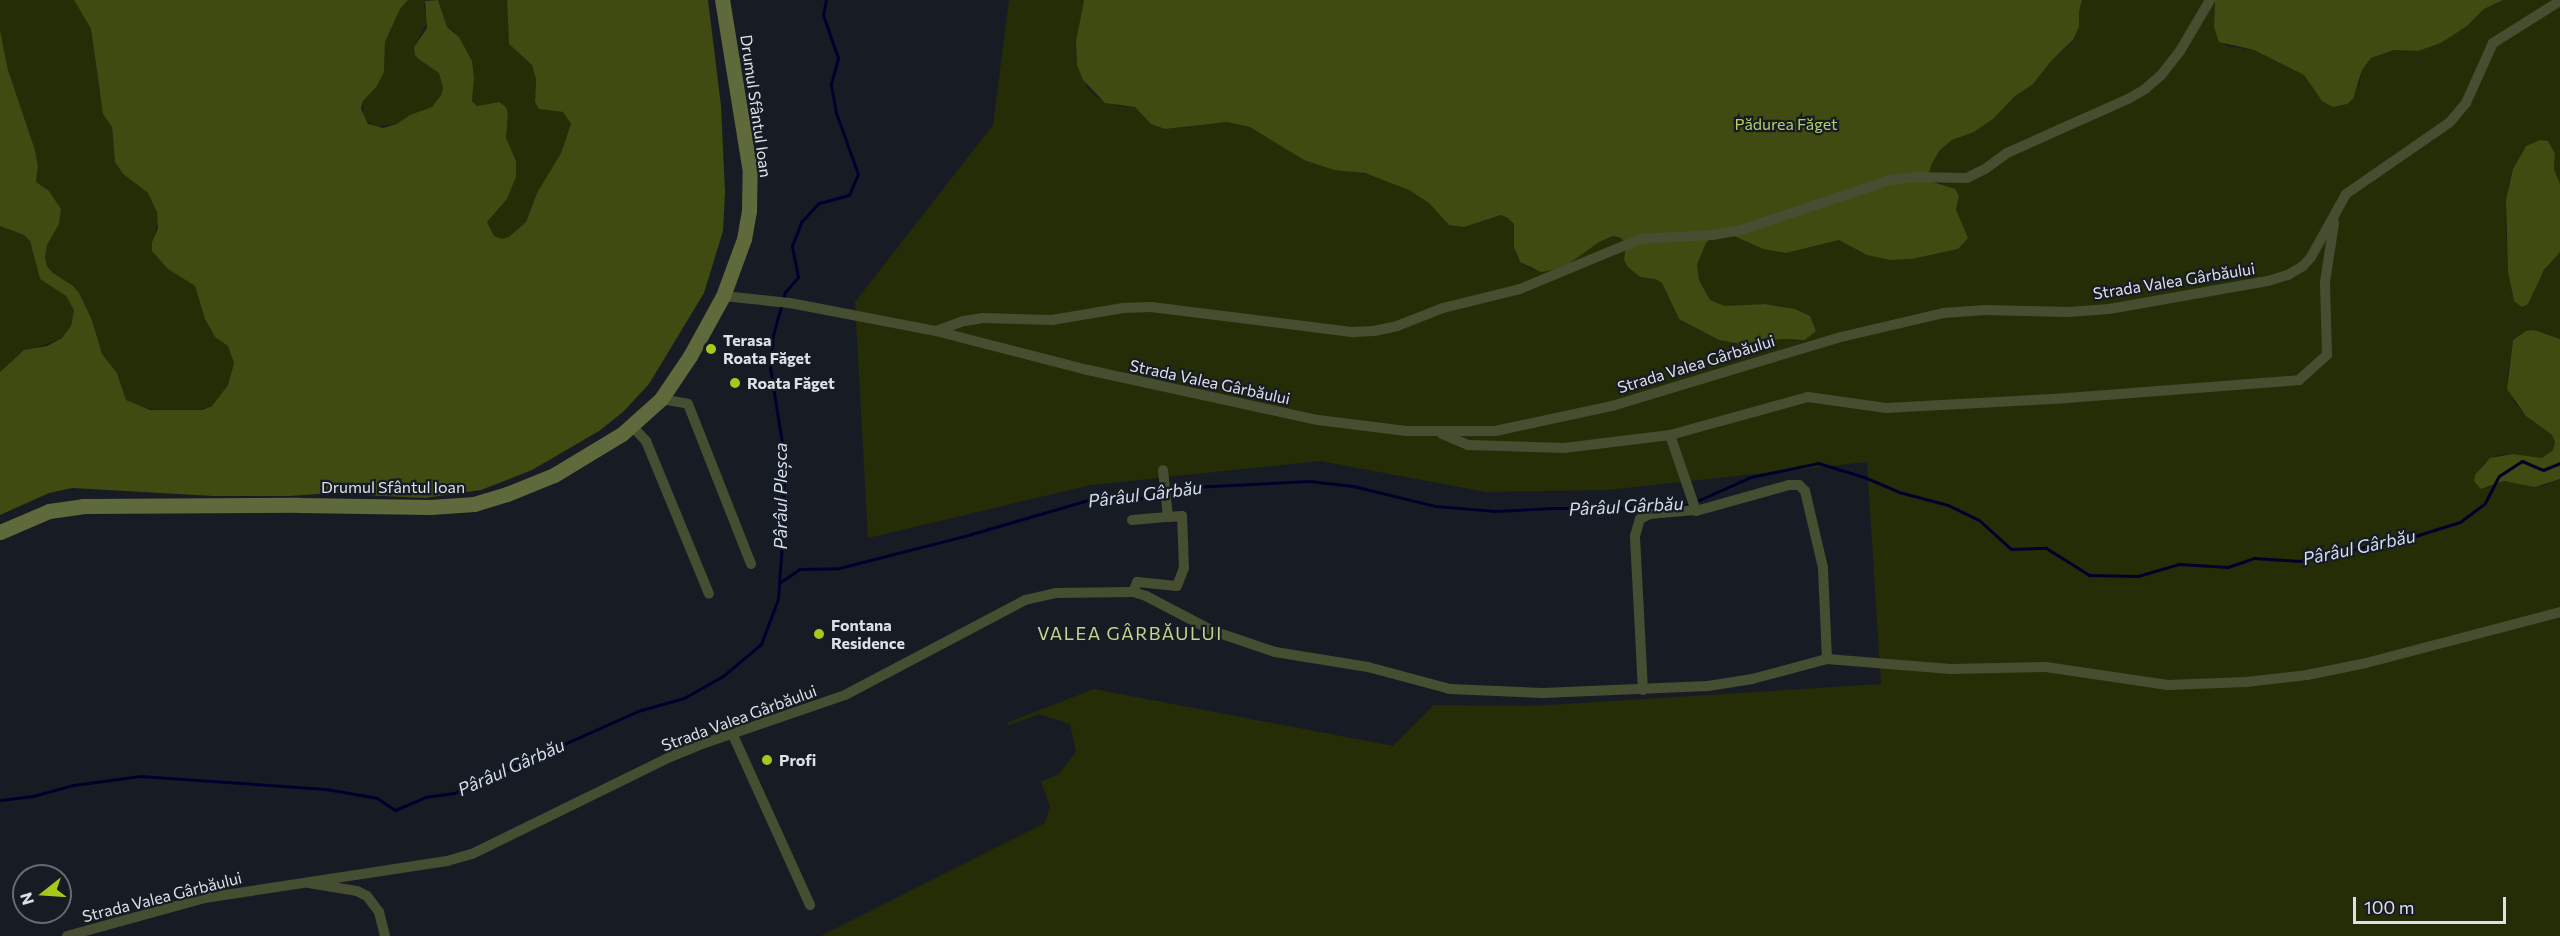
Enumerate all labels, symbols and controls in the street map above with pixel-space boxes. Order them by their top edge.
street label: Drumul Sfântul Ioan [736,33,776,179]
park label: Pădurea Făget [1734,114,1838,134]
street label: Strada Valea Gârbăului [2092,259,2256,303]
place label: Terasa Roata Făget [723,330,811,368]
street label: Strada Valea Gârbăului [1615,331,1777,397]
marker: Terasa Roata Făget [704,342,718,356]
street label: Strada Valea Gârbăului [1128,356,1292,408]
place label: Roata Făget [747,373,835,393]
marker: Roata Făget [728,376,742,390]
water label: Pârâul Pleșca [769,443,791,549]
water label: Pârâul Gârbău [1087,476,1203,512]
street label: Drumul Sfântul Ioan [321,477,465,497]
water label: Pârâul Gârbău [1568,492,1684,520]
water label: Pârâul Gârbău [2301,525,2417,569]
place label: Fontana Residence [831,615,905,653]
district label: VALEA GÂRBĂULUI [1037,622,1223,644]
marker: Fontana Residence [812,627,826,641]
street label: Strada Valea Gârbăului [659,681,819,755]
water label: Pârâul Gârbău [454,734,568,800]
place label: Profi [779,750,816,770]
marker: Profi [760,753,774,767]
north arrow [12,864,72,924]
street label: Strada Valea Gârbăului [80,868,244,926]
scale bar [2356,885,2509,923]
text: N [15,890,37,907]
text: 100 m [2364,896,2414,918]

